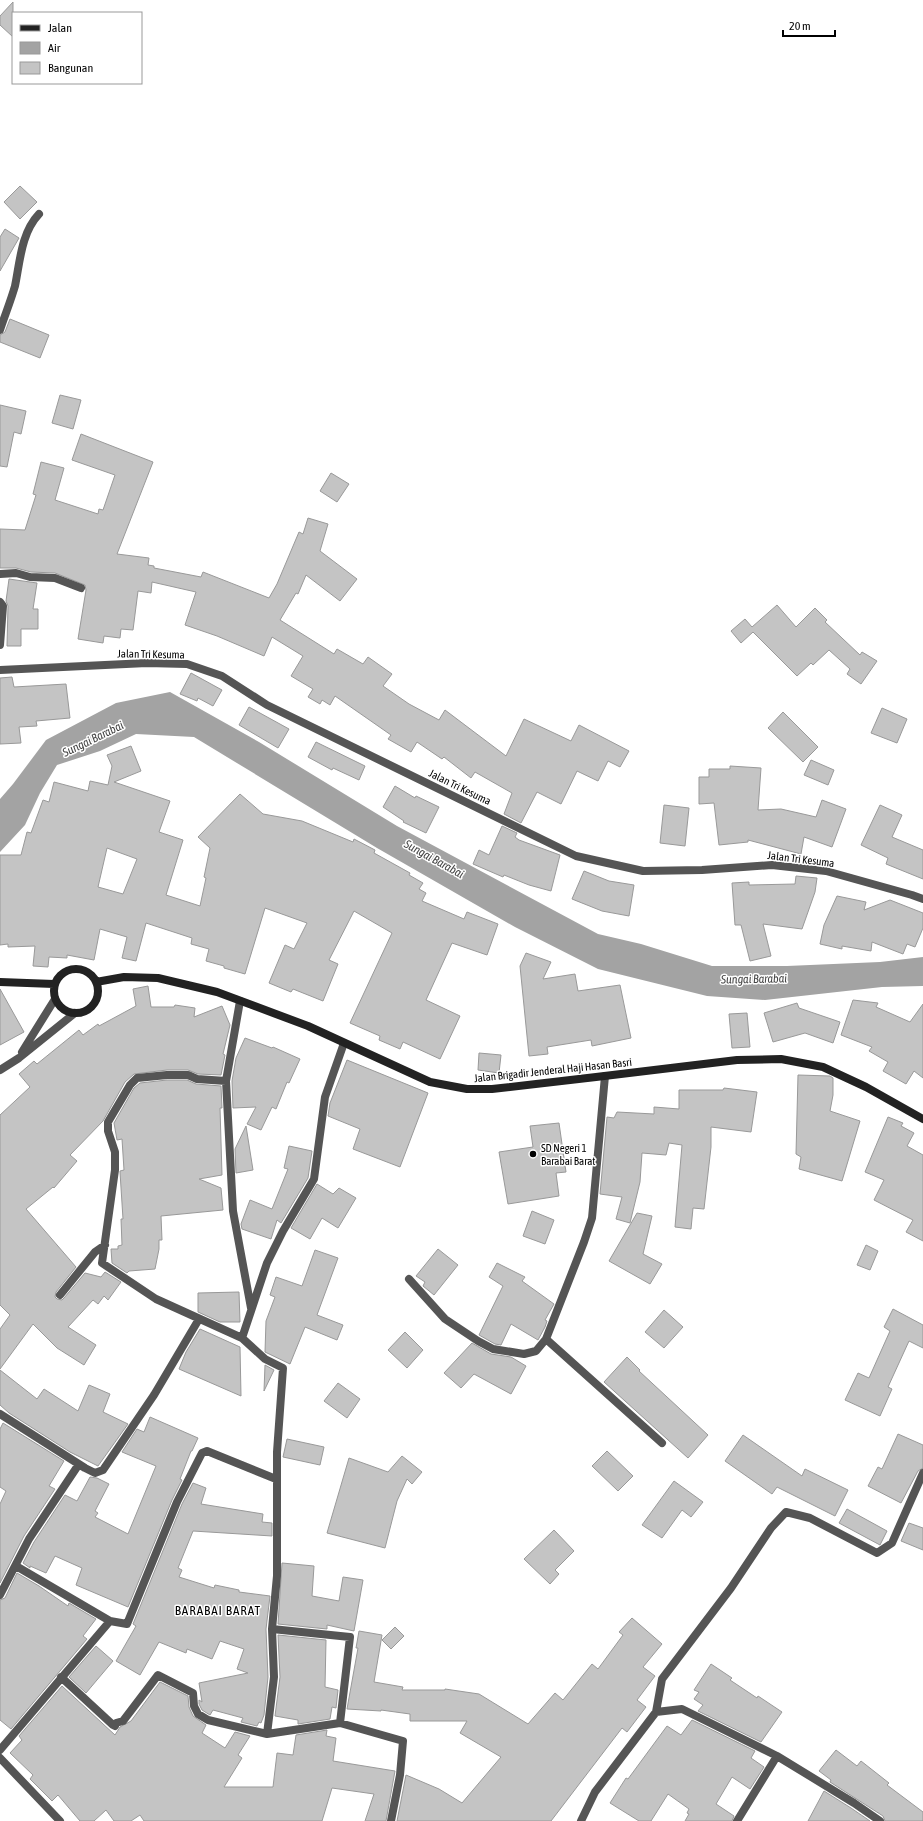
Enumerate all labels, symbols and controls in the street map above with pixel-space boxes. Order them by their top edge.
legend [12,12,142,84]
scale bar [783,12,835,38]
text: 20 m [789,19,811,33]
text: Jalan [48,21,72,35]
text: Air [48,41,61,55]
text: Bangunan [48,61,93,75]
street label: Jalan Tri Kesuma [117,647,185,661]
water label: Sungai Barabai [59,718,126,760]
street label: Jalan Tri Kesuma [427,767,493,807]
water label: Sungai Barabai [401,836,467,881]
street label: Jalan Tri Kesuma [767,849,835,869]
water label: Sungai Barabai [720,971,787,987]
street label: Jalan Brigadir Jenderal Haji Hasan Basri [473,1056,633,1084]
place label: SD Negeri 1 Barabai Barat [541,1142,595,1167]
marker: SD Negeri 1 Barabai Barat [528,1149,538,1159]
district label: BARABAI BARAT [175,1603,261,1618]

